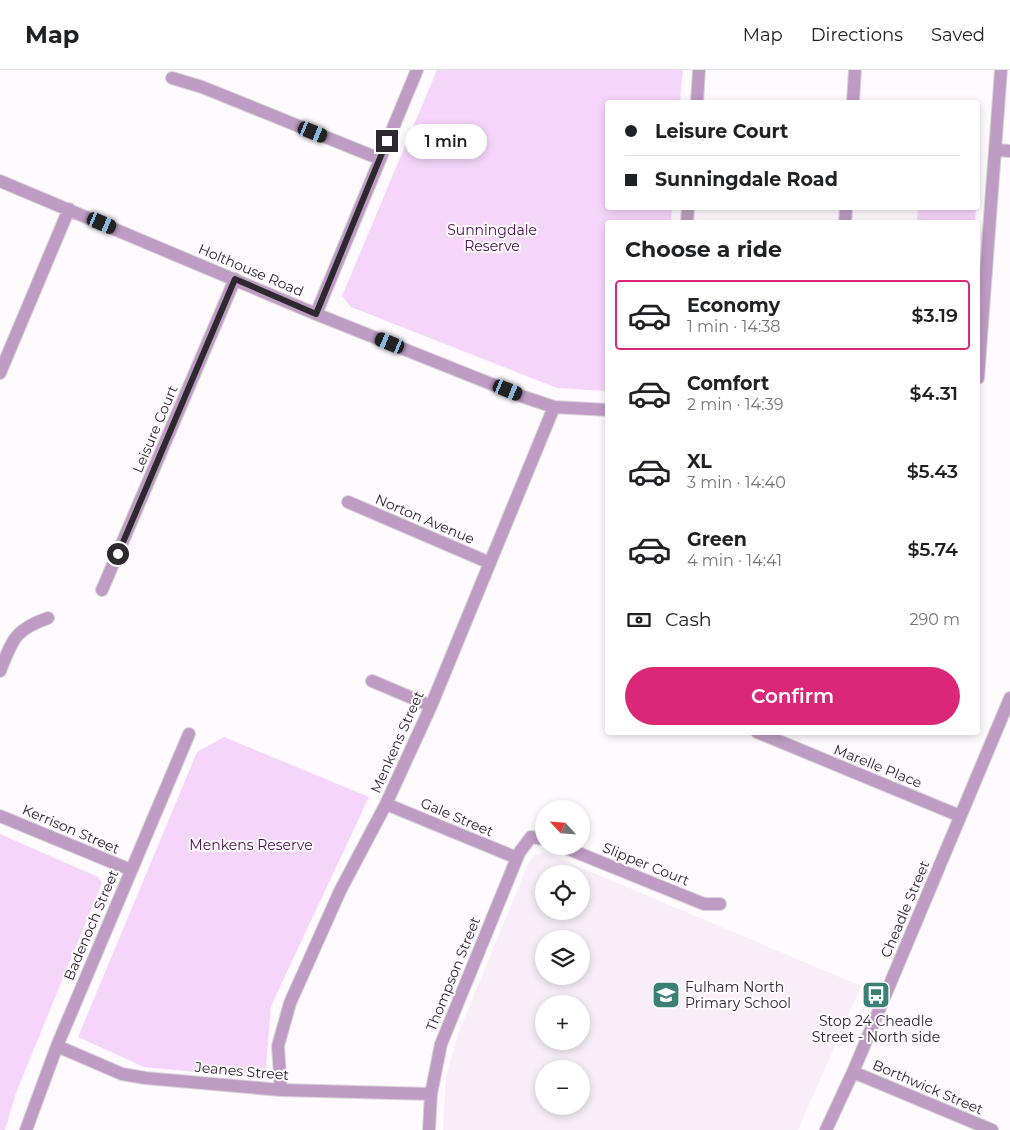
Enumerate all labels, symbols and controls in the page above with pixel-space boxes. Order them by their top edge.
text: Map [25,20,79,49]
text: Map [743,24,783,46]
text: Directions [811,24,903,46]
text: Saved [931,24,985,46]
car [296,119,329,145]
text: Leisure Court [655,120,788,143]
callout: 1 min [404,124,487,158]
route end [376,130,398,152]
text: 1 min [425,132,467,151]
text: Sunningdale Road [655,168,838,191]
car [85,210,118,236]
park label: Sunningdale Reserve [447,221,537,255]
text: Choose a ride [625,236,782,263]
street label: Holthouse Road [196,240,306,300]
icon: car [627,293,672,338]
text: Economy [687,294,780,317]
text: $3.19 [912,304,958,327]
text: 1 min · 14:38 [687,317,781,336]
car [373,330,406,356]
icon: car [627,371,672,416]
text: Comfort [687,372,769,395]
car [491,377,524,403]
street label: Leisure Court [128,382,182,476]
text: $4.31 [909,382,958,405]
text: 2 min · 14:39 [687,395,783,414]
icon: car [627,449,672,494]
text: XL [687,450,712,473]
text: $5.43 [907,460,958,483]
text: 3 min · 14:40 [687,473,786,492]
street label: Norton Avenue [373,490,477,548]
icon: car [627,527,672,572]
text: Green [687,528,747,551]
text: $5.74 [907,538,958,561]
route start [107,543,129,565]
text: 4 min · 14:41 [687,551,782,570]
icon: cash [625,606,653,634]
text: Cash [665,608,712,631]
text: 290 m [909,610,960,629]
button: Confirm [625,667,960,725]
street label: Menkens Street [366,688,428,796]
street label: Marelle Place [831,740,925,792]
street label: Gale Street [418,794,496,841]
street label: Kerrison Street [20,800,123,858]
north arrow [535,800,590,855]
map controls [535,800,590,1115]
park label: Menkens Reserve [189,836,313,854]
street label: Slipper Court [600,838,692,890]
street label: Cheadle Street [876,858,934,960]
button: locate [535,865,590,920]
street label: Badenoch Street [60,867,123,983]
street label: Thompson Street [422,914,484,1034]
button: layers [535,930,590,985]
place label: Fulham North Primary School [685,978,791,1012]
school or university icon: Fulham North Primary School [651,980,681,1010]
bus stop icon: Stop 24 Cheadle Street - North side [861,980,891,1010]
button: + [535,995,590,1050]
place label: Stop 24 Cheadle Street - North side [812,1012,940,1046]
street label: Borthwick Street [870,1056,986,1119]
street label: Jeanes Street [193,1058,290,1084]
button: − [535,1060,590,1115]

